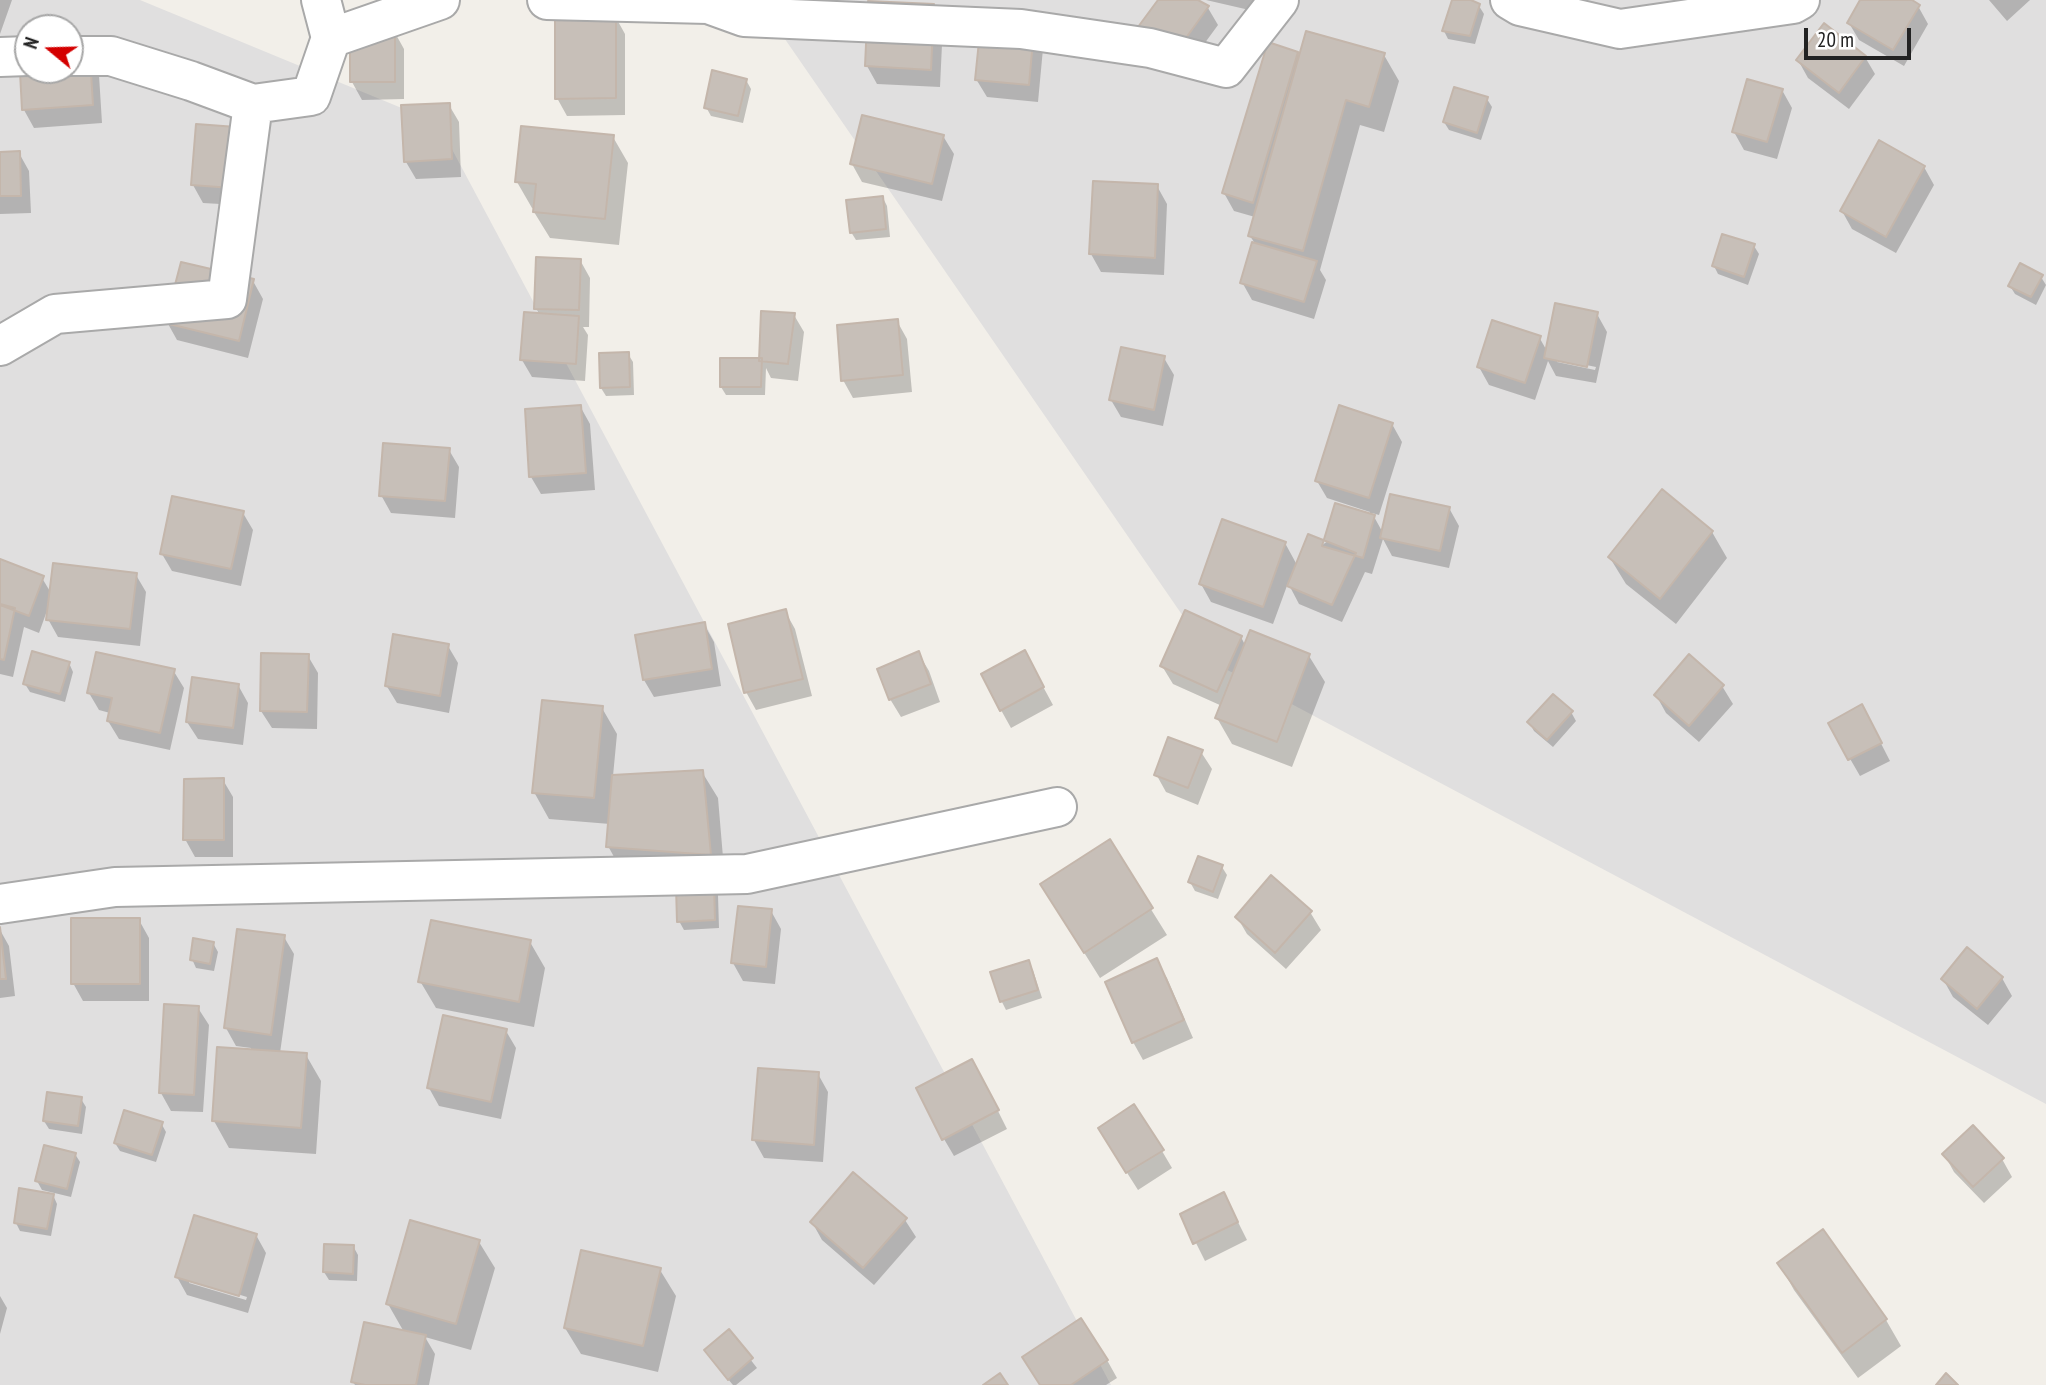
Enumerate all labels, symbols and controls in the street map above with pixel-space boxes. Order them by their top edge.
north arrow [14,14,84,84]
scale bar [1808,14,1915,58]
text: 20 m [1817,26,1854,53]
text: N [18,34,44,52]

